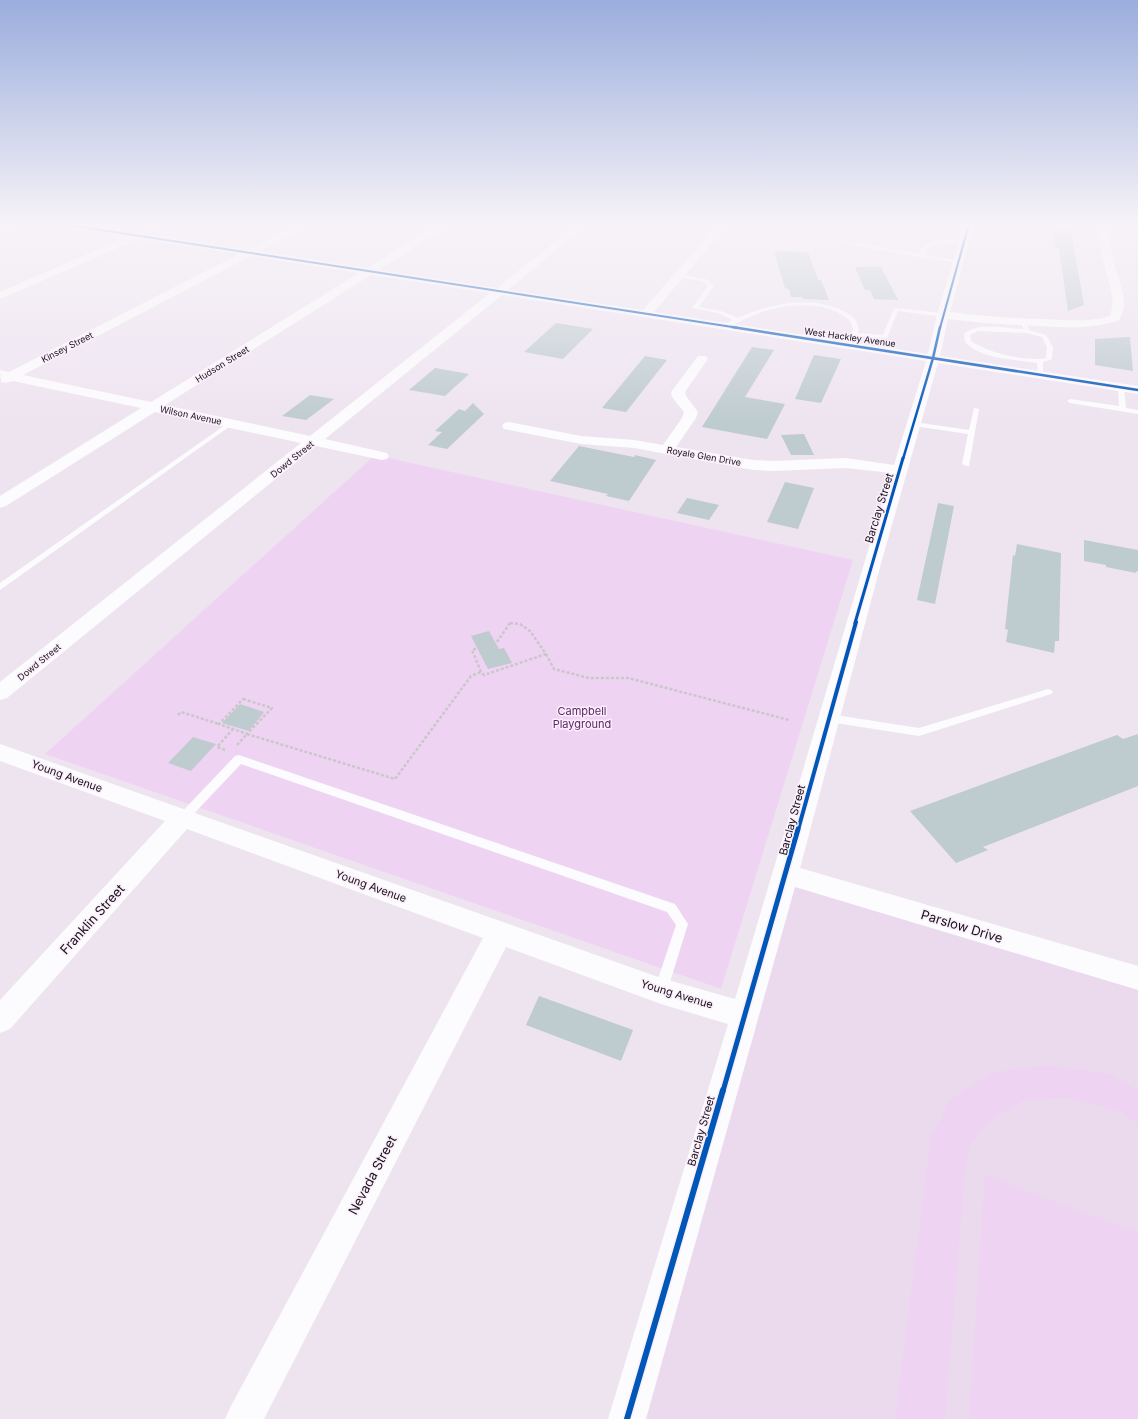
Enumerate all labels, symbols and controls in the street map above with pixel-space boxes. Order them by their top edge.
street label: West Hackley Avenue [804,325,896,349]
street label: Kinsey Street [39,329,95,365]
street label: Hudson Street [193,343,251,385]
street label: Wilson Avenue [159,403,223,427]
street label: Dowd Street [268,438,316,480]
street label: Royale Glen Drive [666,444,742,468]
street label: Barclay Street [862,471,896,545]
street label: Dowd Street [15,641,63,683]
park label: Campbell Playground [553,704,611,731]
street label: Young Avenue [30,757,104,795]
street label: Barclay Street [776,783,808,857]
street label: Young Avenue [334,867,408,905]
street label: Franklin Street [56,881,128,957]
street label: Parslow Drive [919,906,1005,946]
street label: Young Avenue [639,976,715,1012]
street label: Barclay Street [684,1094,718,1168]
street label: Nevada Street [344,1133,400,1217]

